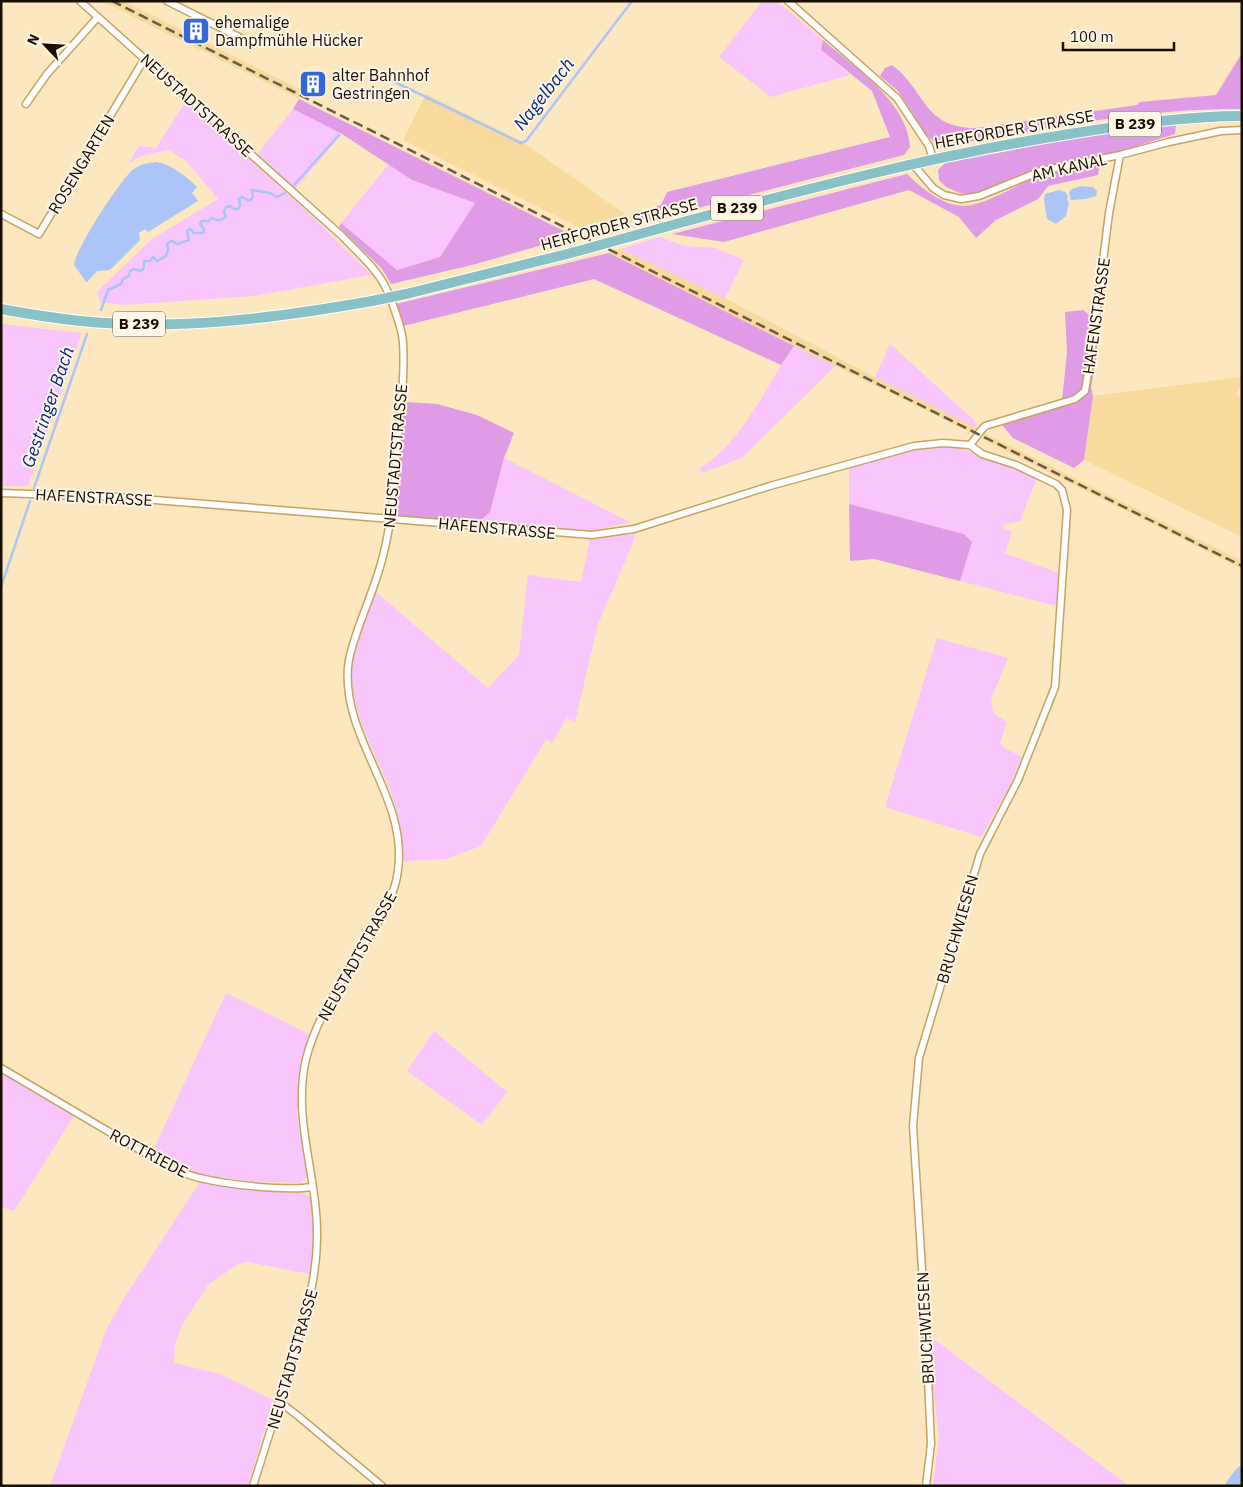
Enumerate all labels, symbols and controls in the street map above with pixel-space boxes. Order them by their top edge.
place label: ehemalige Dampfmühle Hücker [215,12,363,50]
building icon: ehemalige Dampfmühle Hücker [181,16,211,46]
north arrow [20,20,70,70]
scale bar [1063,20,1174,52]
text: 100 m [1070,27,1114,46]
text: N [23,31,44,48]
street label: NEUSTADTSTRASSE [137,49,257,161]
water label: Nagelbach [508,53,579,135]
place label: alter Bahnhof Gestringen [332,65,429,103]
building icon: alter Bahnhof Gestringen [298,69,328,99]
street label: HERFORDER STRASSE [933,105,1095,153]
street label: ROSENGARTEN [43,111,119,217]
road number: B 239 [1109,112,1161,136]
street label: AM KANAL [1029,149,1109,185]
street label: HERFORDER STRASSE [538,193,700,255]
road number: B 239 [711,196,763,220]
street label: HAFENSTRASSE [1078,256,1114,376]
road number: B 239 [113,312,165,336]
water label: Gestringer Bach [16,343,79,470]
street label: NEUSTADTSTRASSE [379,383,411,529]
street label: HAFENSTRASSE [35,484,153,510]
street label: HAFENSTRASSE [438,513,556,543]
street label: BRUCHWIESEN [932,872,982,986]
street label: NEUSTADTSTRASSE [313,888,401,1024]
street label: ROTTRIEDE [106,1124,192,1182]
street label: BRUCHWIESEN [912,1271,938,1385]
street label: NEUSTADTSTRASSE [262,1287,322,1431]

